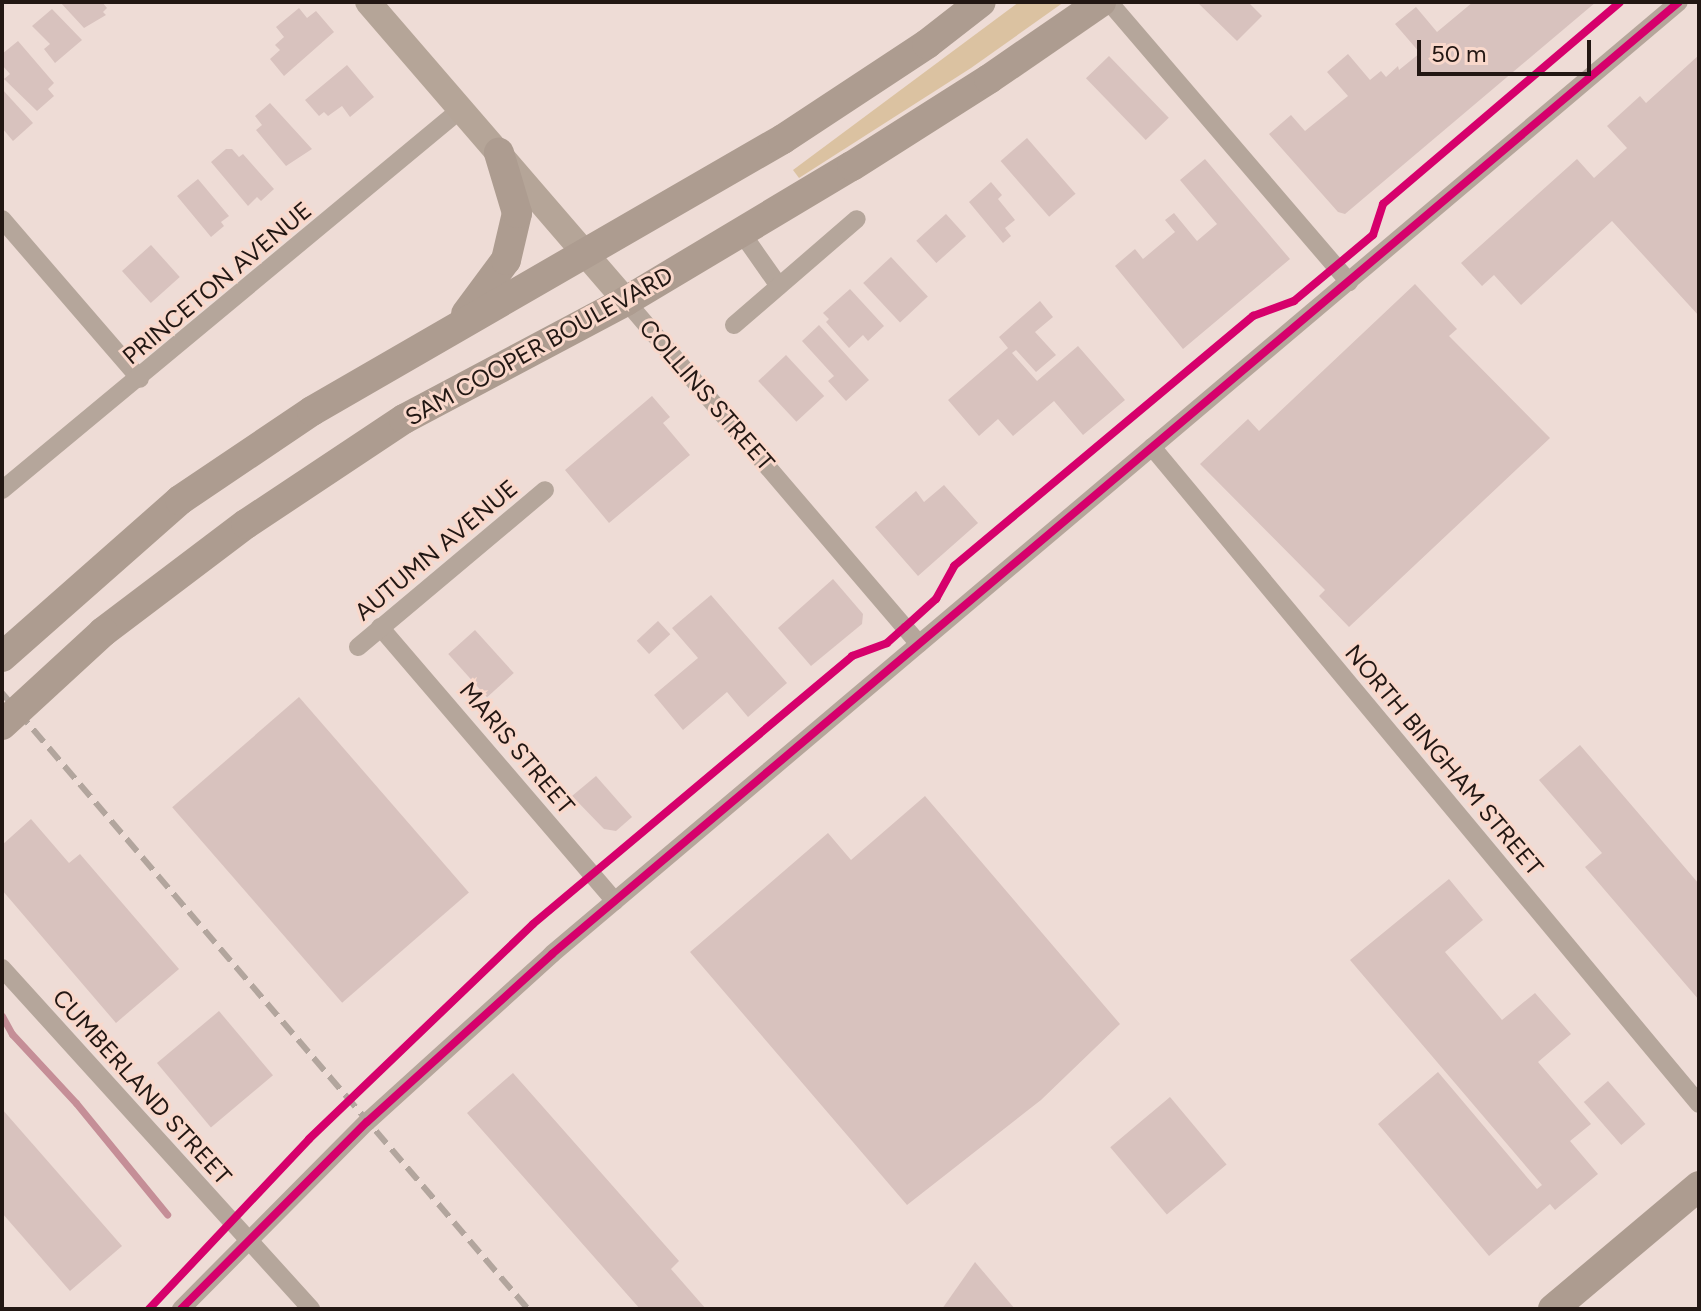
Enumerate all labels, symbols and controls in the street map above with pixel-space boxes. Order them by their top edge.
scale bar [1421,24,1595,74]
text: 50 m [1431,39,1487,68]
street label: PRINCETON AVENUE [117,196,317,370]
street label: SAM COOPER BOULEVARD [400,260,678,432]
street label: COLLINS STREET [633,313,781,477]
street label: AUTUMN AVENUE [349,473,523,627]
street label: NORTH BINGHAM STREET [1339,639,1549,881]
street label: MARIS STREET [453,676,581,820]
street label: CUMBERLAND STREET [47,983,237,1191]

